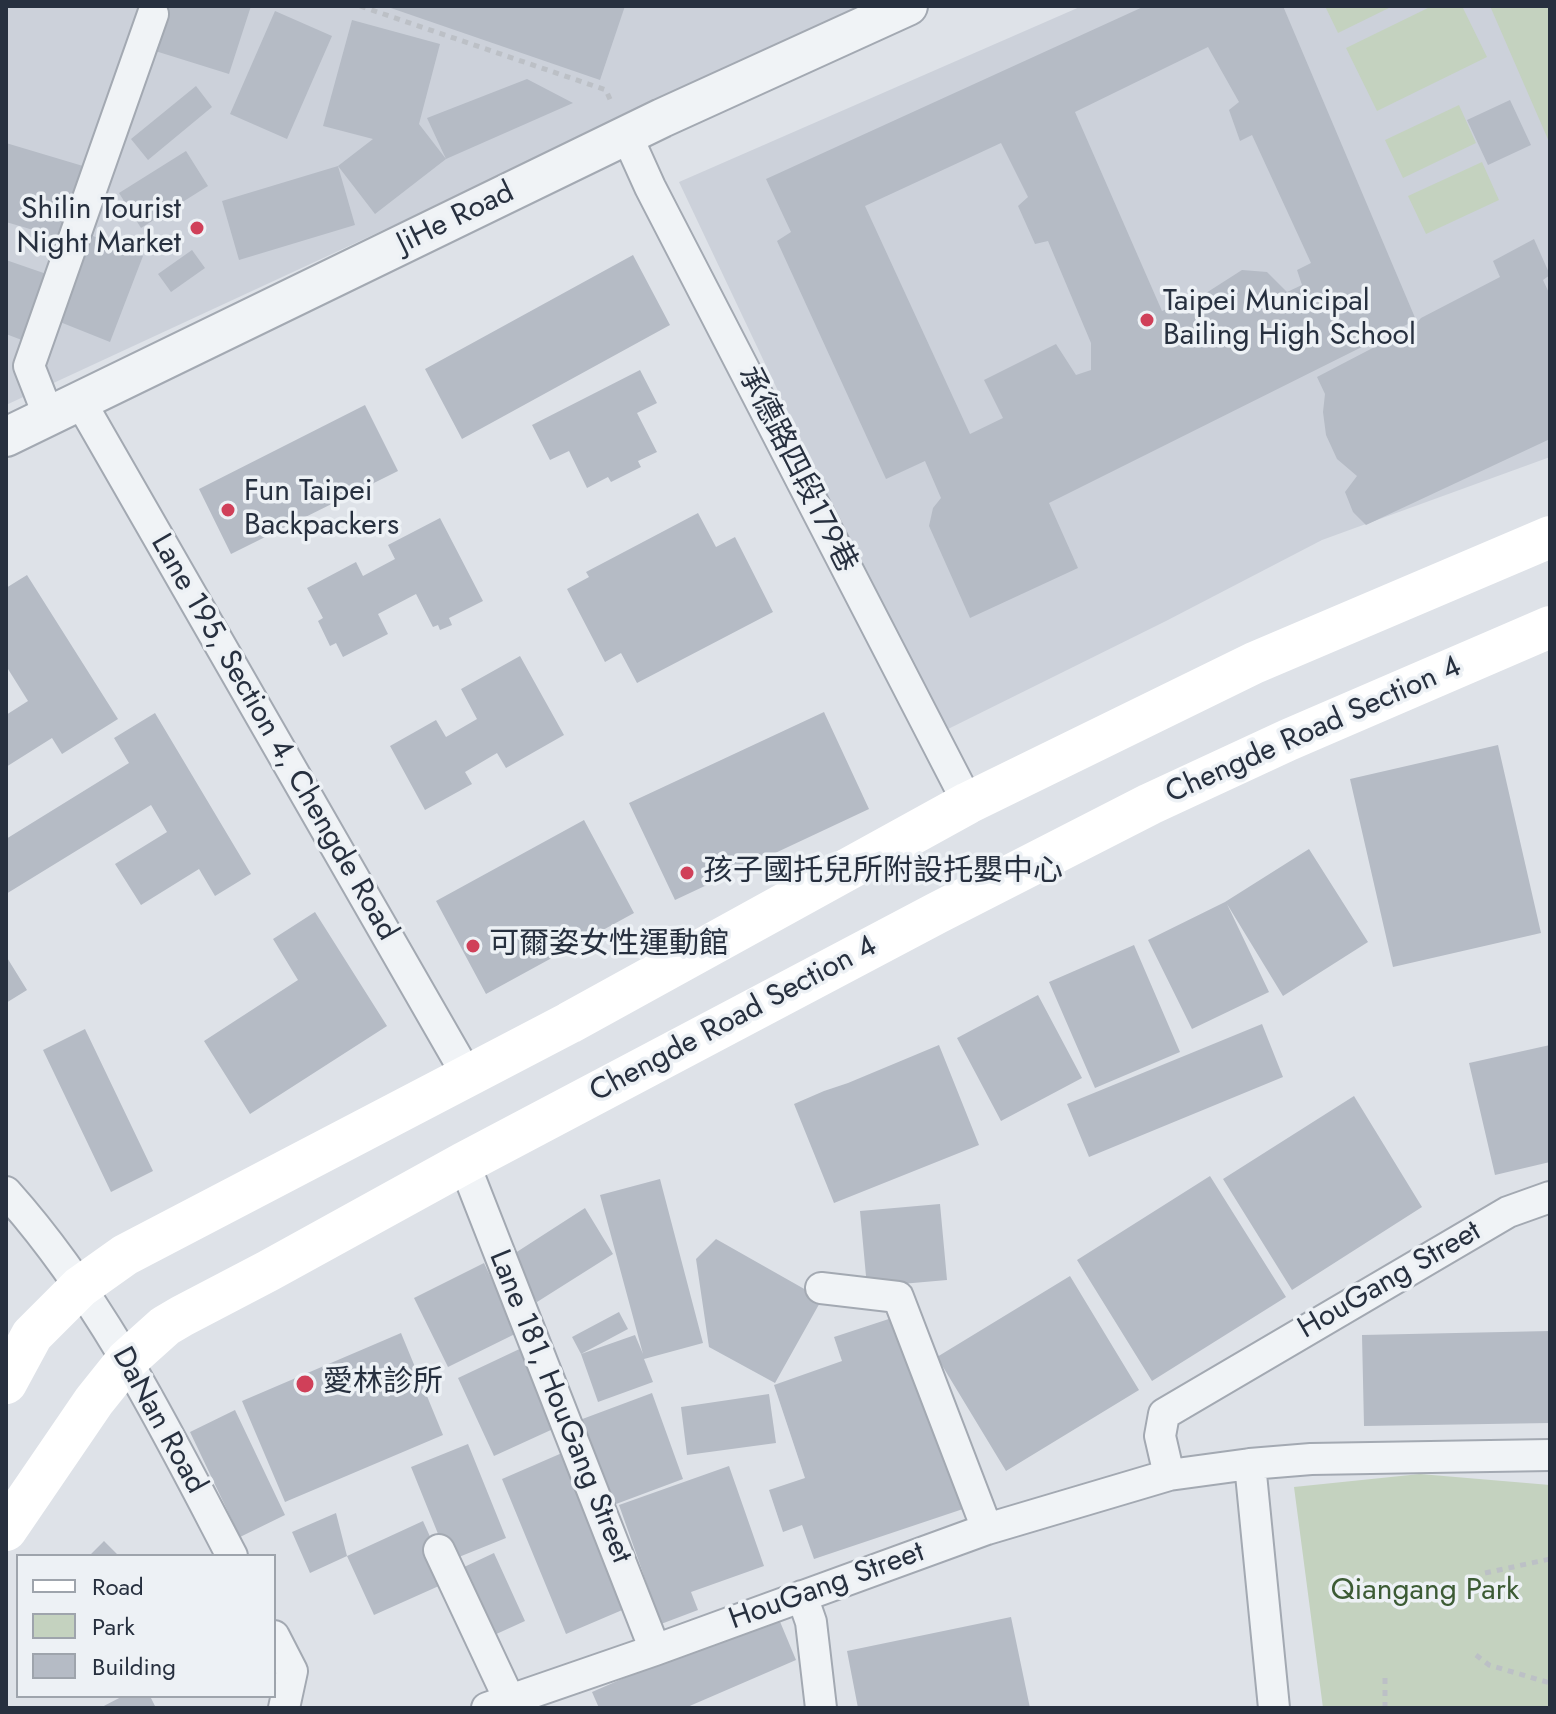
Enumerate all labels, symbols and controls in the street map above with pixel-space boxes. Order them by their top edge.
street label: JiHe Road [392,175,520,263]
place label: Shilin Tourist Night Market [16,193,181,264]
marker: Shilin Tourist Night Market [188,219,206,237]
place label: Taipei Municipal Bailing High School [1163,285,1416,356]
marker: Taipei Municipal Bailing High School [1138,311,1156,329]
street label: 承德路四段179巷 [729,361,863,579]
place label: Fun Taipei Backpackers [244,475,399,546]
marker: Fun Taipei Backpackers [219,501,237,519]
street label: Lane 195, Section 4, Chengde Road [142,529,404,947]
street label: Chengde Road Section 4 [1161,650,1467,812]
place label: 孩子國托兒所附設托嬰中心 [703,855,1063,891]
marker: 孩子國托兒所附設托嬰中心 [678,864,696,882]
place label: 可爾姿女性運動館 [489,928,729,964]
street label: Chengde Road Section 4 [584,929,884,1111]
marker: 可爾姿女性運動館 [464,937,482,955]
street label: HouGang Street [1292,1214,1488,1348]
street label: Lane 181, HouGang Street [480,1245,638,1569]
street label: DaNan Road [103,1341,213,1501]
place label: 愛林診所 [323,1366,443,1402]
marker: 愛林診所 [294,1373,316,1395]
street label: HouGang Street [725,1535,929,1639]
legend [16,1554,276,1698]
text: Road [92,1569,144,1604]
park label: Qiangang Park [1331,1574,1519,1610]
text: Park [92,1609,135,1644]
text: Building [92,1649,176,1684]

